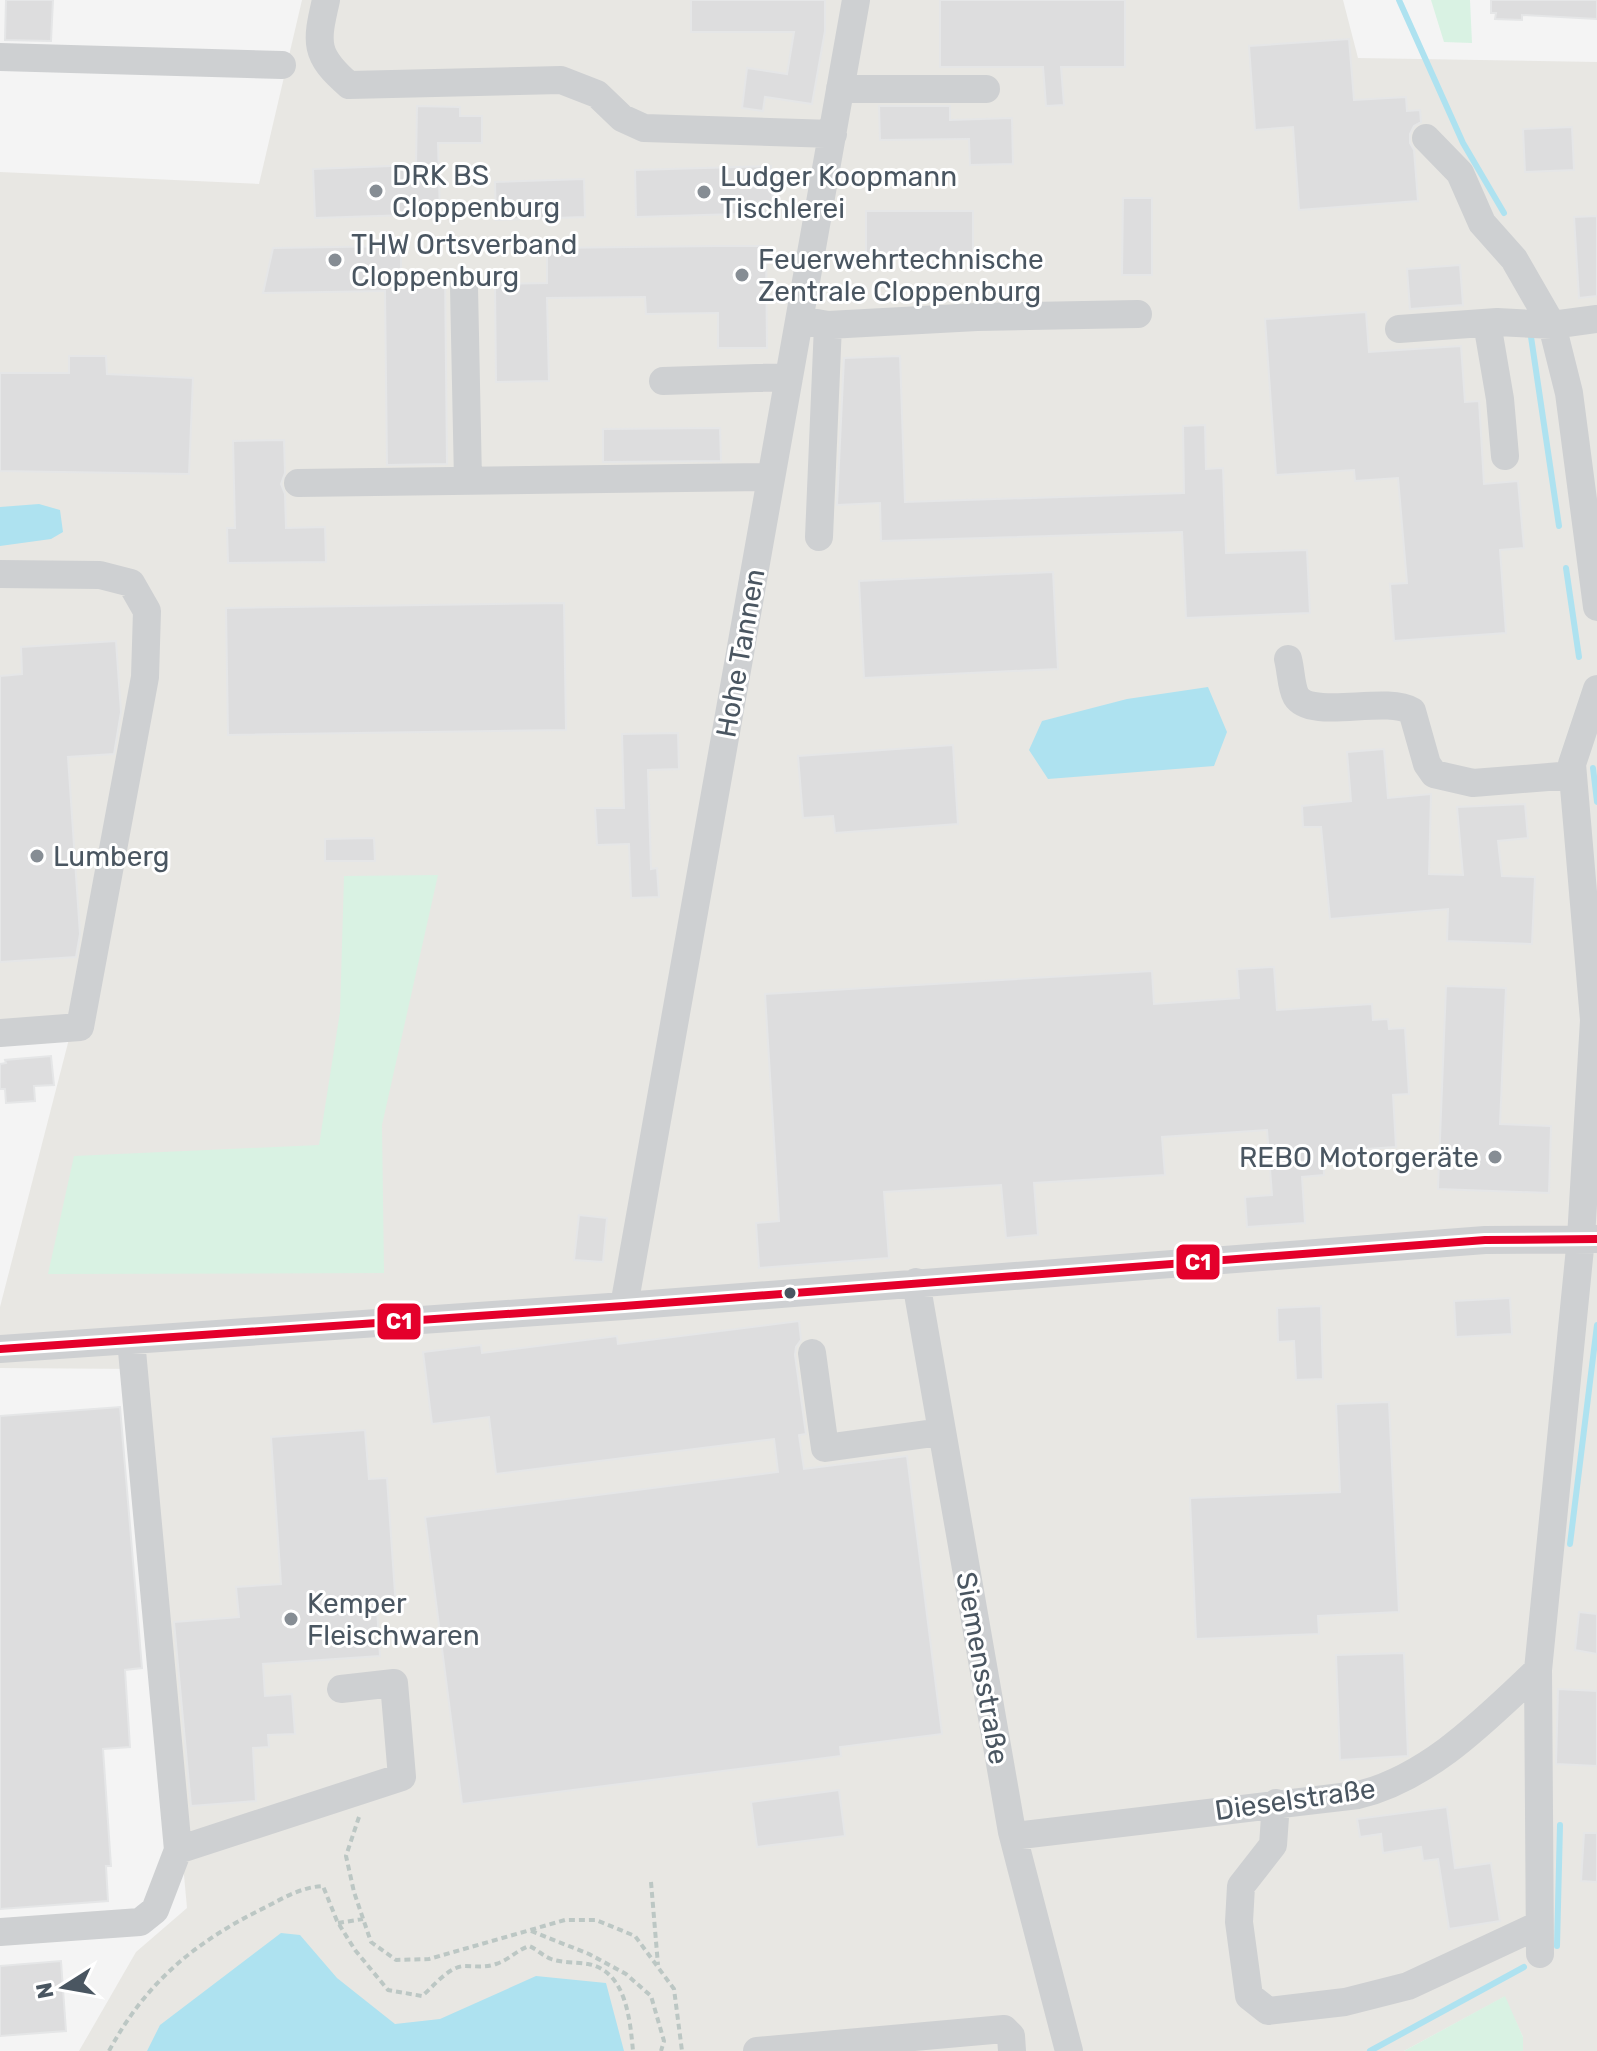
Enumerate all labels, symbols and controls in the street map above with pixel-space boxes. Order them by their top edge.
place label: DRK BS Cloppenburg [392,159,560,224]
place label: Ludger Koopmann Tischlerei [720,160,957,225]
marker: DRK BS Cloppenburg [367,182,385,200]
marker: Ludger Koopmann Tischlerei [695,183,713,201]
place label: THW Ortsverband Cloppenburg [351,228,577,293]
place label: Feuerwehrtechnische Zentrale Cloppenburg [758,243,1044,308]
marker: THW Ortsverband Cloppenburg [326,251,344,269]
marker: Feuerwehrtechnische Zentrale Cloppenburg [733,266,751,284]
street label: Hohe Tannen [709,566,772,740]
place label: Lumberg [53,840,169,873]
marker: Lumberg [28,847,46,865]
place label: REBO Motorgeräte [1239,1141,1479,1174]
marker: REBO Motorgeräte [1486,1148,1504,1166]
line badge: C1 [1175,1243,1221,1281]
text: C1 [1185,1249,1211,1276]
unlabelled marker [782,1285,798,1301]
line badge: C1 [376,1302,422,1341]
text: C1 [386,1308,412,1335]
street label: Siemensstraße [949,1569,1016,1767]
place label: Kemper Fleischwaren [307,1587,480,1652]
marker: Kemper Fleischwaren [282,1610,300,1628]
street label: Dieselstraße [1213,1772,1377,1827]
north arrow [24,1947,104,2027]
text: N [30,1980,60,2001]

